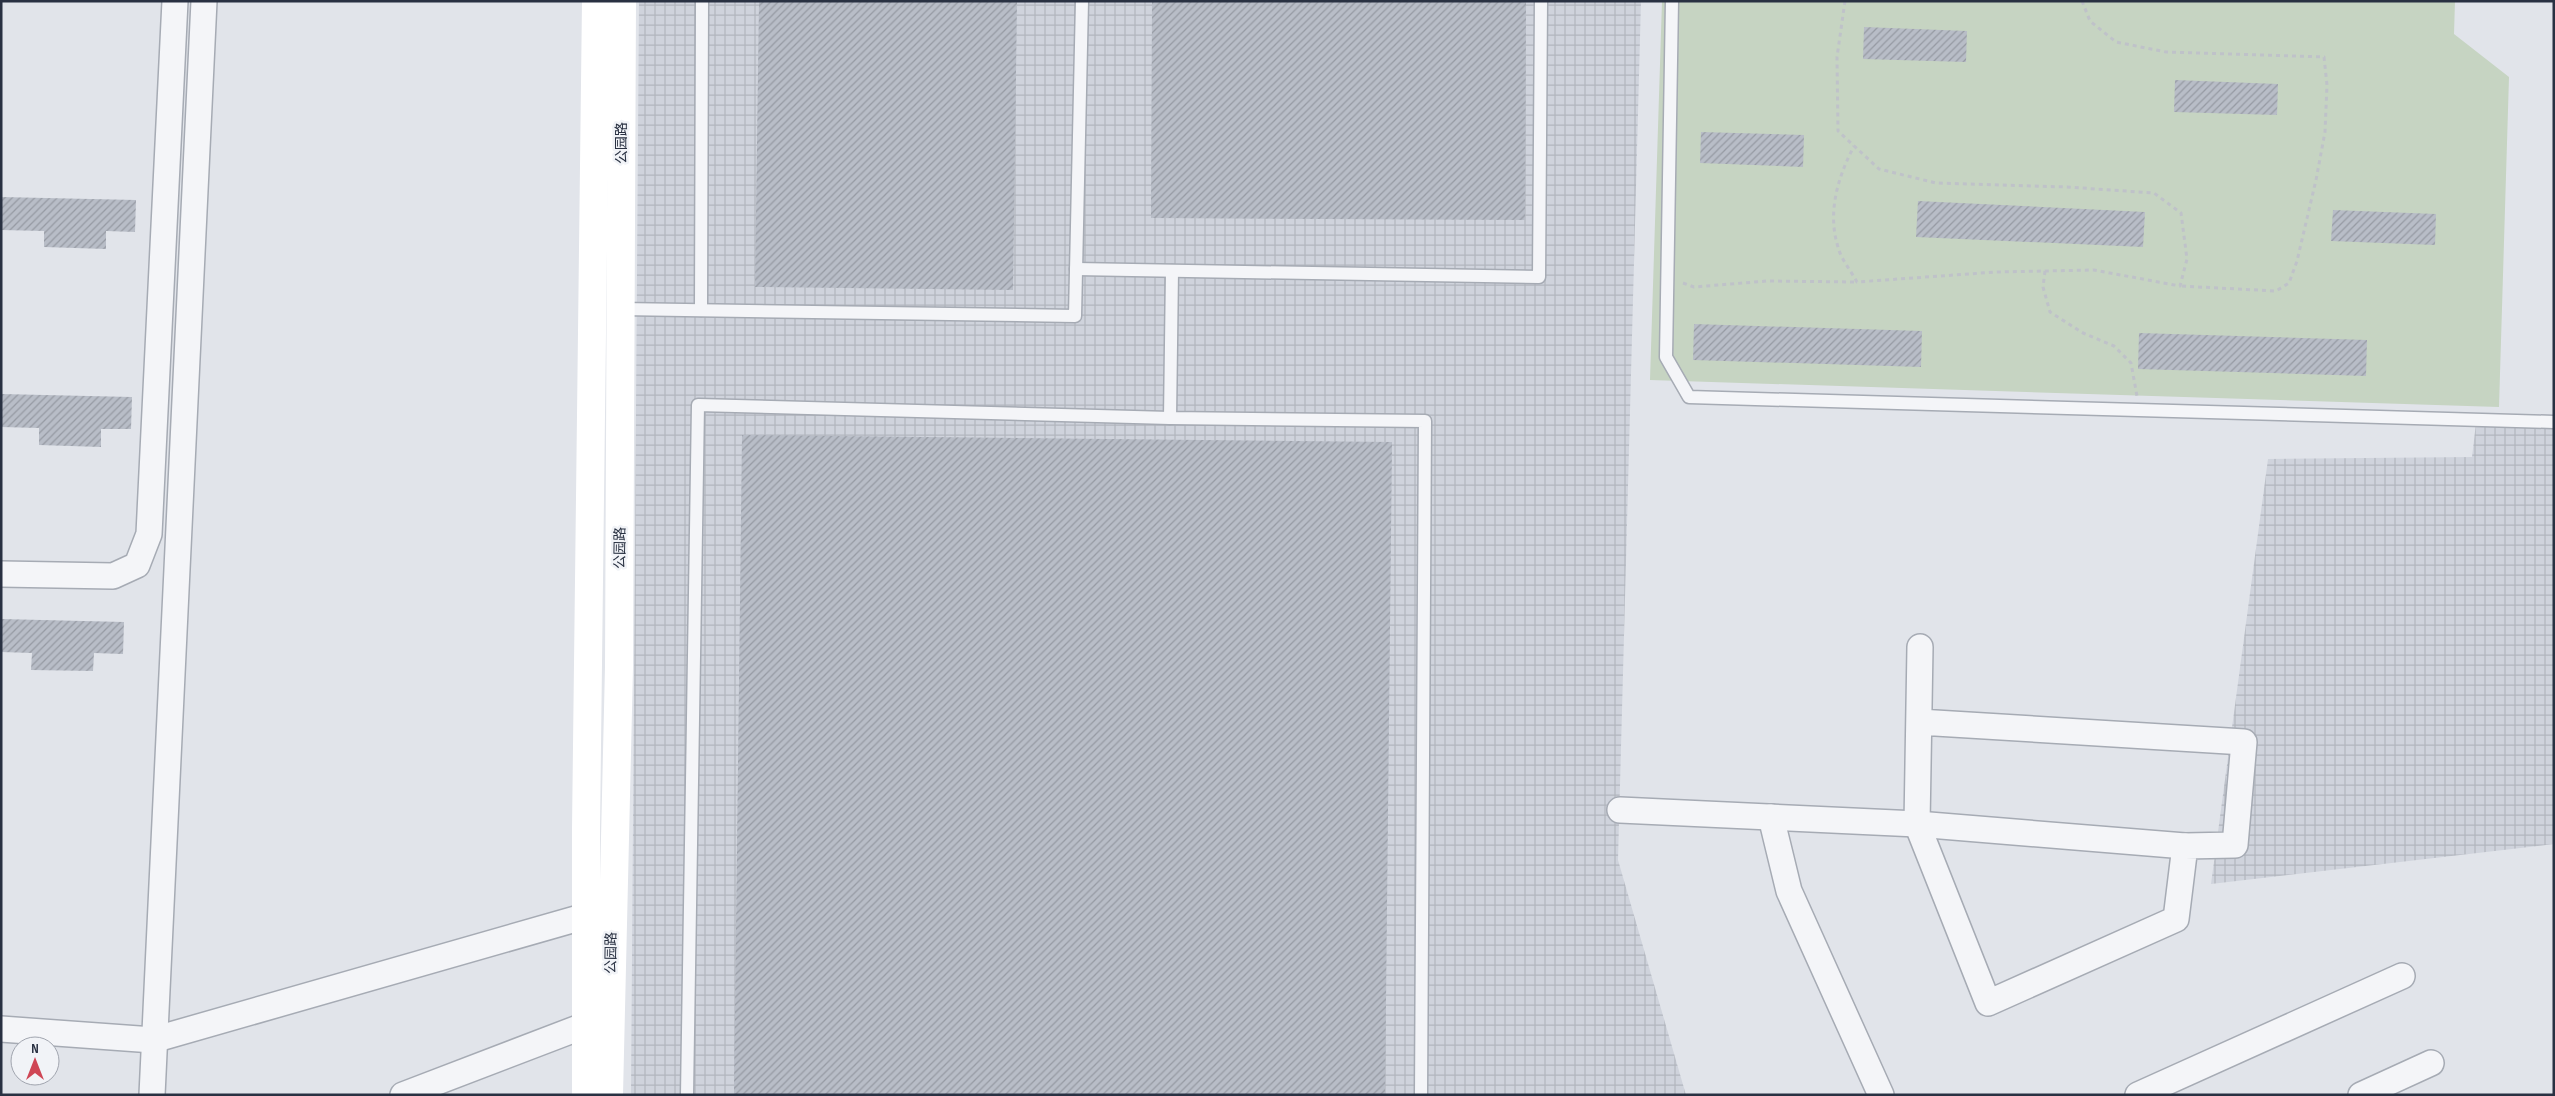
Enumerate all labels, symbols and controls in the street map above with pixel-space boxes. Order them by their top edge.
street label: 公园路 [613,122,630,164]
street label: 公园路 [611,527,629,569]
street label: 公园路 [602,932,620,974]
north arrow [10,1036,60,1086]
text: N [31,1040,39,1057]

